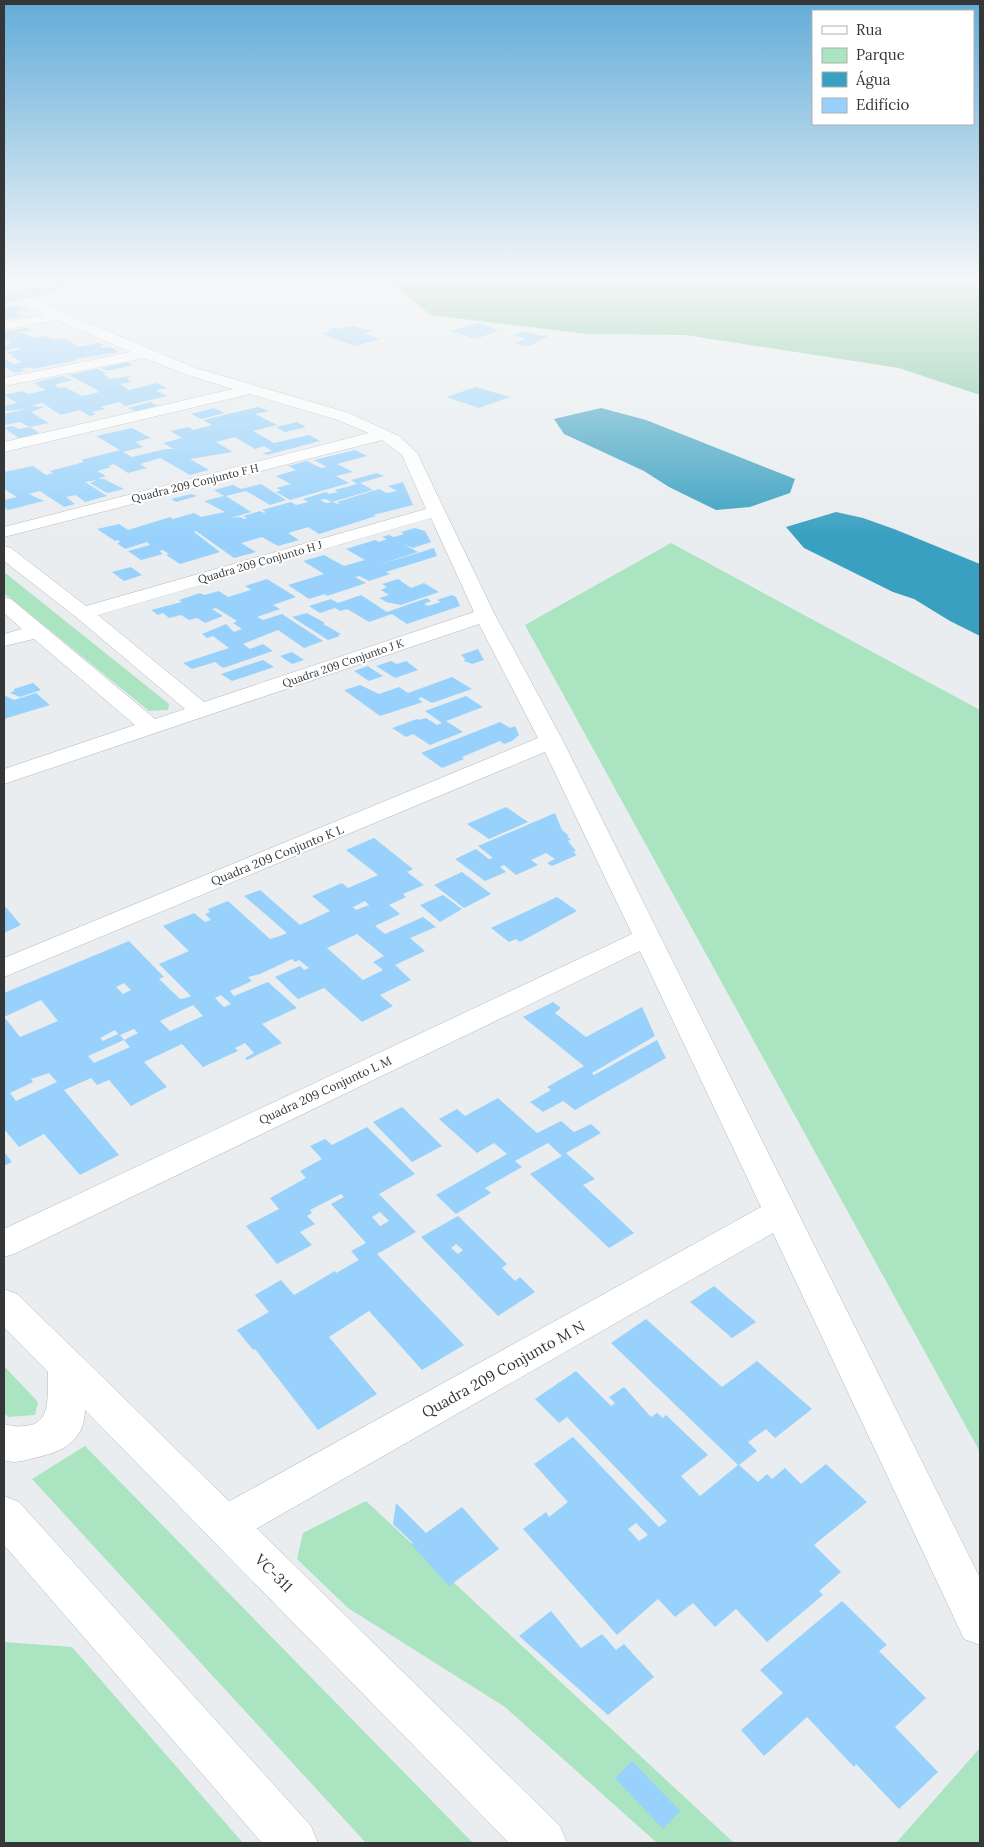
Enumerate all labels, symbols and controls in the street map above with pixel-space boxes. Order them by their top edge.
legend [812,10,974,125]
text: Rua [856,20,882,39]
text: Parque [856,45,905,64]
text: Água [855,70,891,89]
text: Edifício [856,95,909,114]
street label: Quadra 209 Conjunto F H [130,460,260,506]
street label: Quadra 209 Conjunto H J [196,538,324,586]
street label: Quadra 209 Conjunto J K [280,635,406,690]
street label: Quadra 209 Conjunto K L [208,821,346,889]
street label: Quadra 209 Conjunto L M [256,1053,394,1127]
street label: Quadra 209 Conjunto M N [418,1316,588,1422]
street label: VC-311 [250,1549,297,1596]

